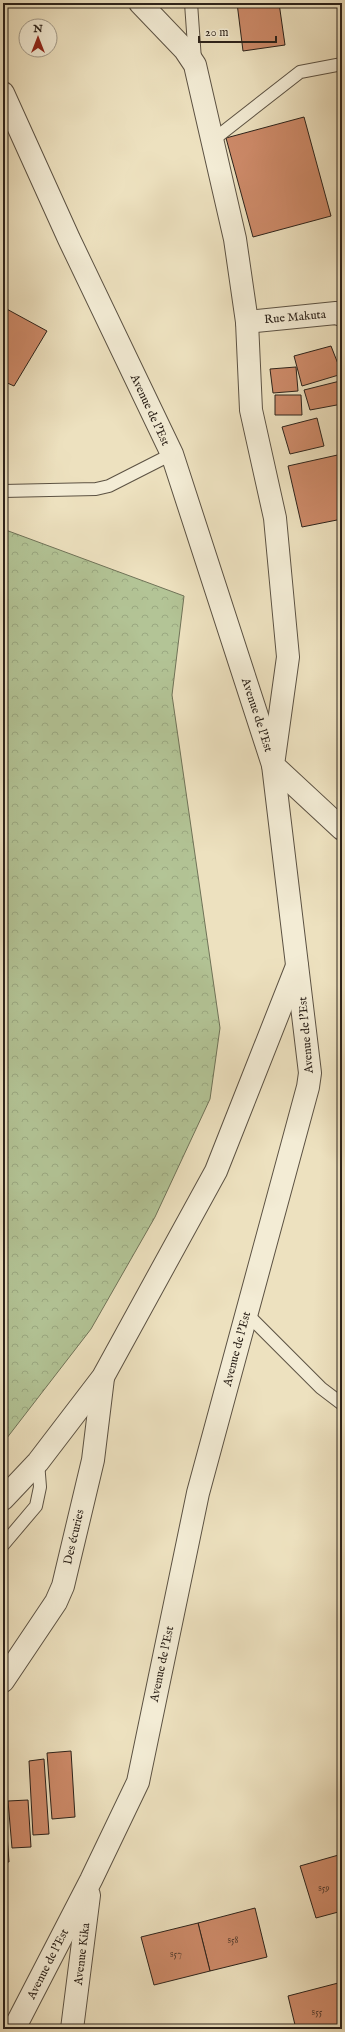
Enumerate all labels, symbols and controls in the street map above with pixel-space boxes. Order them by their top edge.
north arrow [18,18,58,58]
scale bar [199,18,276,44]
text: N [32,22,43,36]
text: 20 m [205,25,228,40]
street label: Rue Makuta [264,307,327,327]
street label: Avenue de l'Est [126,371,173,448]
street label: Avenue de l'Est [238,675,276,754]
street label: Avenue de l'Est [295,996,317,1075]
street label: Avenue de l'Est [220,1310,254,1389]
street label: Des écuries [60,1508,88,1566]
street label: Avenue de l'Est [146,1625,177,1704]
house number: s59 [318,1882,330,1895]
street label: Avenue Kika [71,1921,93,1987]
street label: Avenue de l'Est [23,1926,72,2003]
house number: s58 [227,1934,239,1947]
house number: s57 [170,1948,182,1961]
house number: s55 [312,2006,323,2019]

